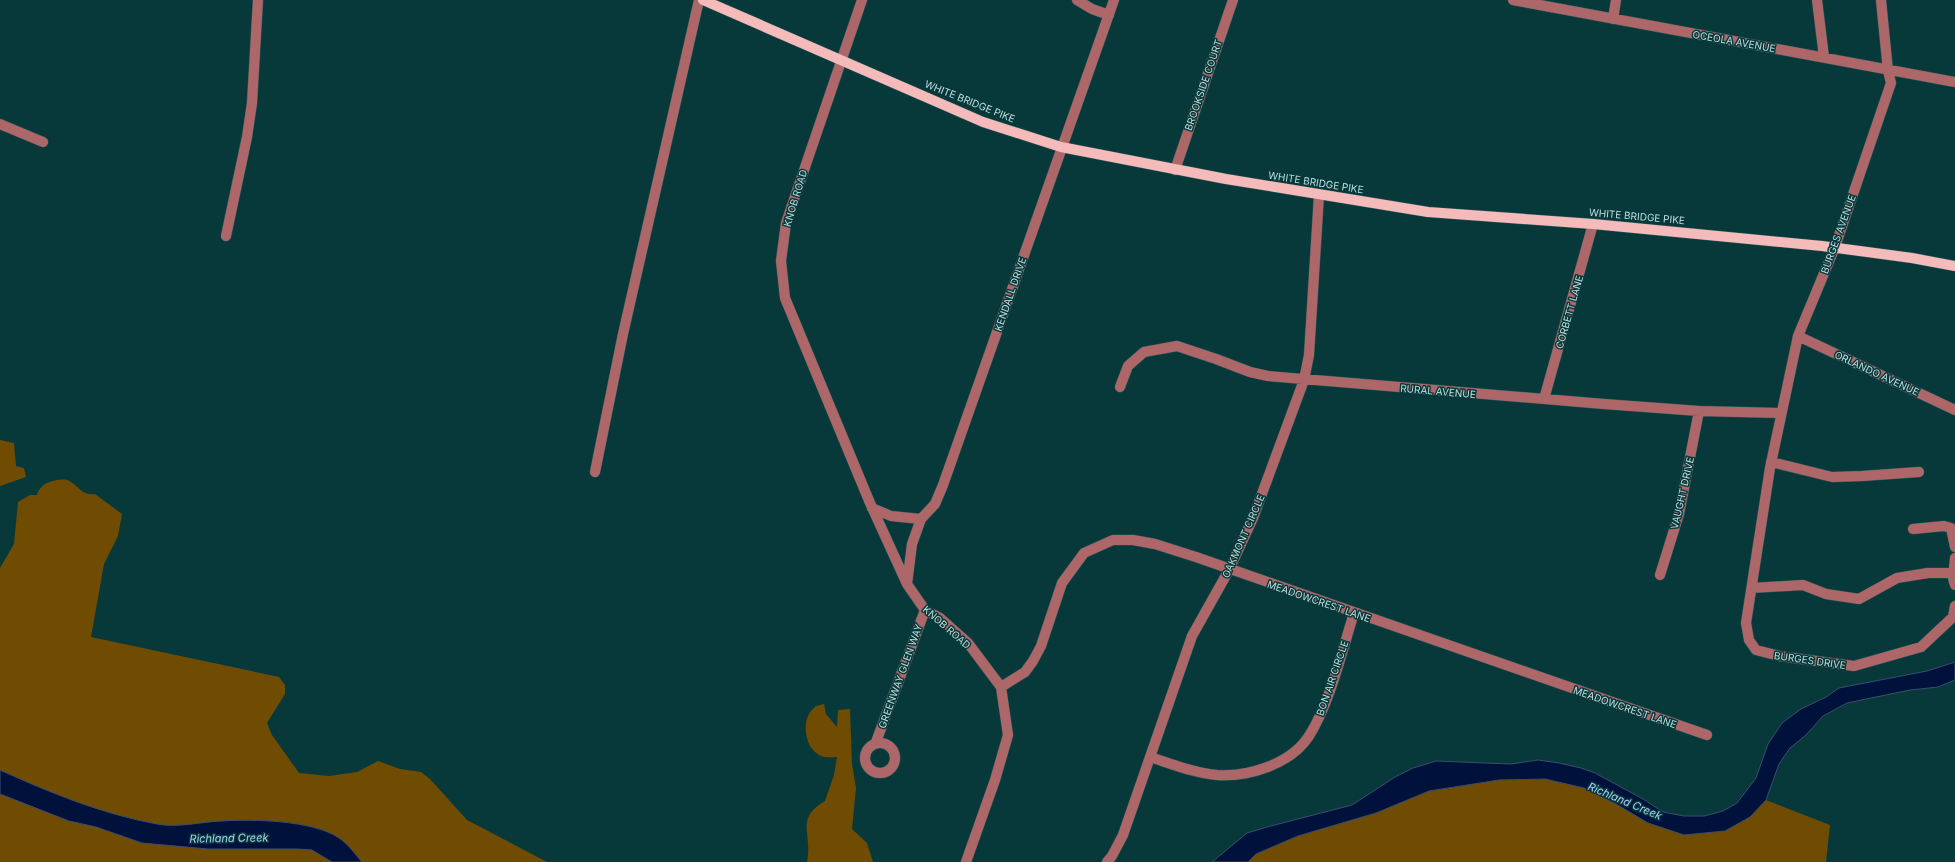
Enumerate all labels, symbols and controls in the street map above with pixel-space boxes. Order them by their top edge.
street label: OCEOLA AVENUE [1692,28,1776,54]
street label: BROOKSIDE COURT [1182,38,1224,132]
street label: WHITE BRIDGE PIKE [923,77,1017,125]
street label: KNOB ROAD [781,168,809,228]
street label: WHITE BRIDGE PIKE [1268,169,1364,195]
street label: BURGES AVENUE [1818,193,1858,275]
street label: WHITE BRIDGE PIKE [1589,206,1685,226]
street label: KENDALL DRIVE [992,255,1028,333]
street label: CORBETT LANE [1553,274,1585,350]
street label: ORLANDO AVENUE [1833,348,1921,398]
street label: RURAL AVENUE [1400,382,1476,400]
street label: VAUGHT DRIVE [1668,456,1696,530]
street label: OAKMONT CIRCLE [1219,493,1267,579]
street label: MEADOWCREST LANE [1266,578,1372,624]
street label: KNOB ROAD [921,603,973,651]
street label: GREENWAY GLEN WAY [876,622,925,730]
street label: BON AIR CIRCLE [1314,639,1350,717]
street label: BURGES DRIVE [1773,649,1847,671]
street label: MEADOWCREST LANE [1572,684,1678,730]
water label: Richland Creek [1586,779,1665,823]
water label: Richland Creek [189,830,270,846]

